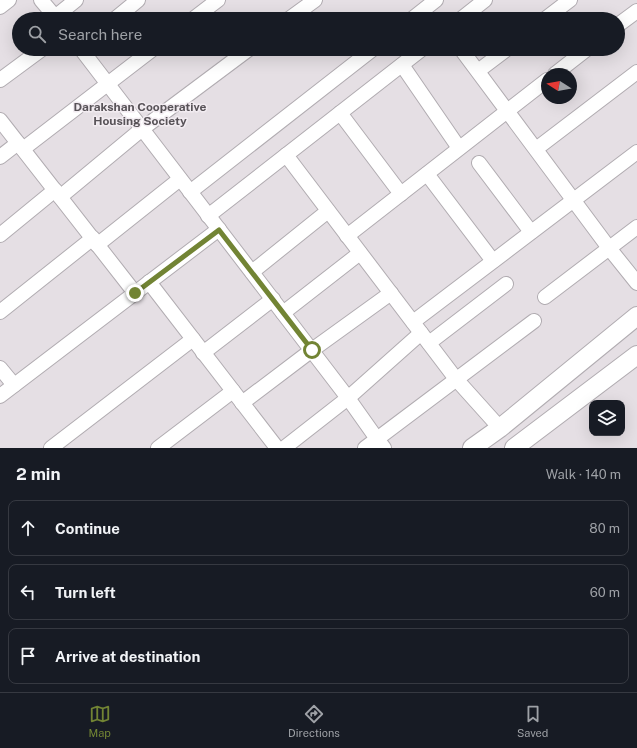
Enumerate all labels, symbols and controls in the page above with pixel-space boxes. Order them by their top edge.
search box [12,12,625,56]
icon: search [26,23,48,45]
text: Search here [58,26,142,43]
north arrow [541,68,577,104]
district label: Darakshan Cooperative Housing Society [73,100,207,128]
route end [126,284,144,302]
route start [303,341,321,359]
map controls [589,400,625,436]
button: layers [589,400,625,436]
text: 2 min [16,464,61,484]
text: Walk · 140 m [546,467,621,482]
icon: ahead [17,517,39,539]
text: Continue [55,520,120,537]
text: 80 m [589,521,620,536]
icon: left [17,581,39,603]
text: Turn left [55,584,116,601]
text: 60 m [590,585,620,600]
icon: arrive [17,645,39,667]
text: Arrive at destination [55,648,200,665]
tab: Map [89,703,111,739]
tab: Directions [288,703,340,739]
tab: Saved [517,703,548,739]

